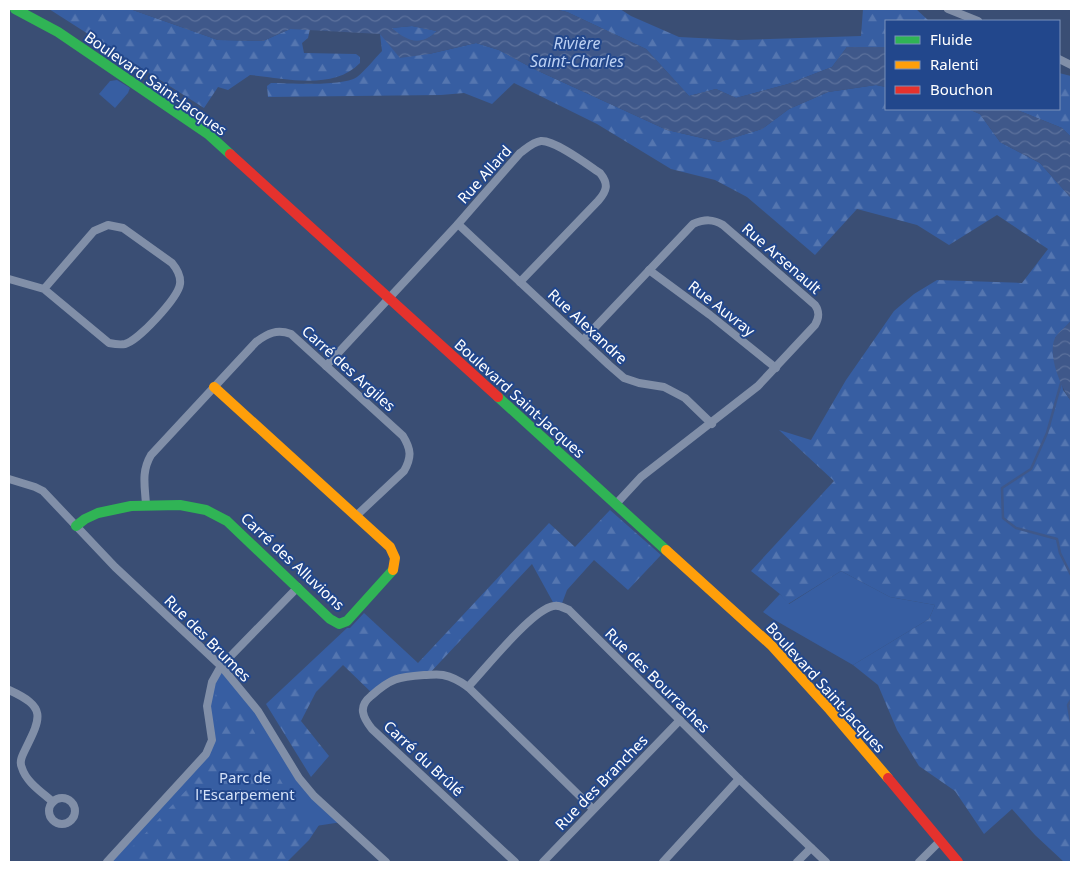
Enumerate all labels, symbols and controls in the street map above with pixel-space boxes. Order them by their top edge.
legend [885,20,1060,110]
street label: Boulevard Saint-Jacques [81,26,231,140]
text: Fluide [930,29,972,49]
water label: Rivière Saint-Charles [530,32,624,72]
text: Ralenti [930,54,979,74]
text: Bouchon [930,79,993,99]
street label: Rue Allard [453,141,515,207]
street label: Rue Arsenault [738,218,826,298]
street label: Rue Auvray [685,276,760,341]
street label: Rue Alexandre [544,284,632,368]
street label: Carré des Argiles [298,321,400,415]
street label: Boulevard Saint-Jacques [450,334,590,462]
street label: Carré des Alluvions [237,508,349,614]
street label: Rue des Brumes [160,590,256,686]
street label: Boulevard Saint-Jacques [762,617,890,757]
street label: Rue des Bourraches [601,623,715,737]
street label: Carré du Brûlé [380,716,468,800]
street label: Rue des Branches [550,730,652,834]
park label: Parc de l'Escarpement [195,767,295,804]

